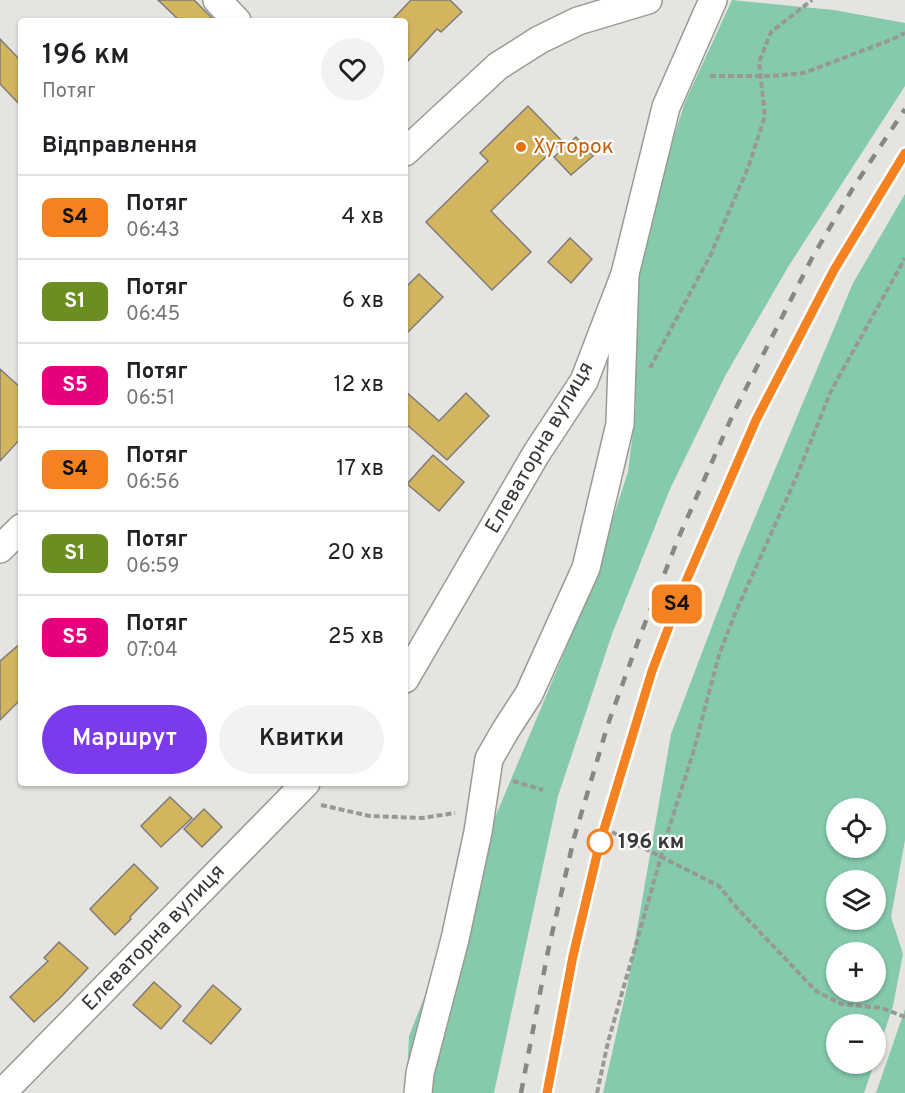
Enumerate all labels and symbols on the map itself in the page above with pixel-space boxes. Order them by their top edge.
place label: Хуторок [533,134,614,161]
marker: Хуторок [514,140,528,154]
street label: Елеваторна вулиця [480,357,600,539]
line badge: S4 [650,584,704,624]
marker: 196 км [587,829,613,855]
place label: 196 км [618,829,684,856]
street label: Елеваторна вулиця [77,859,231,1017]

